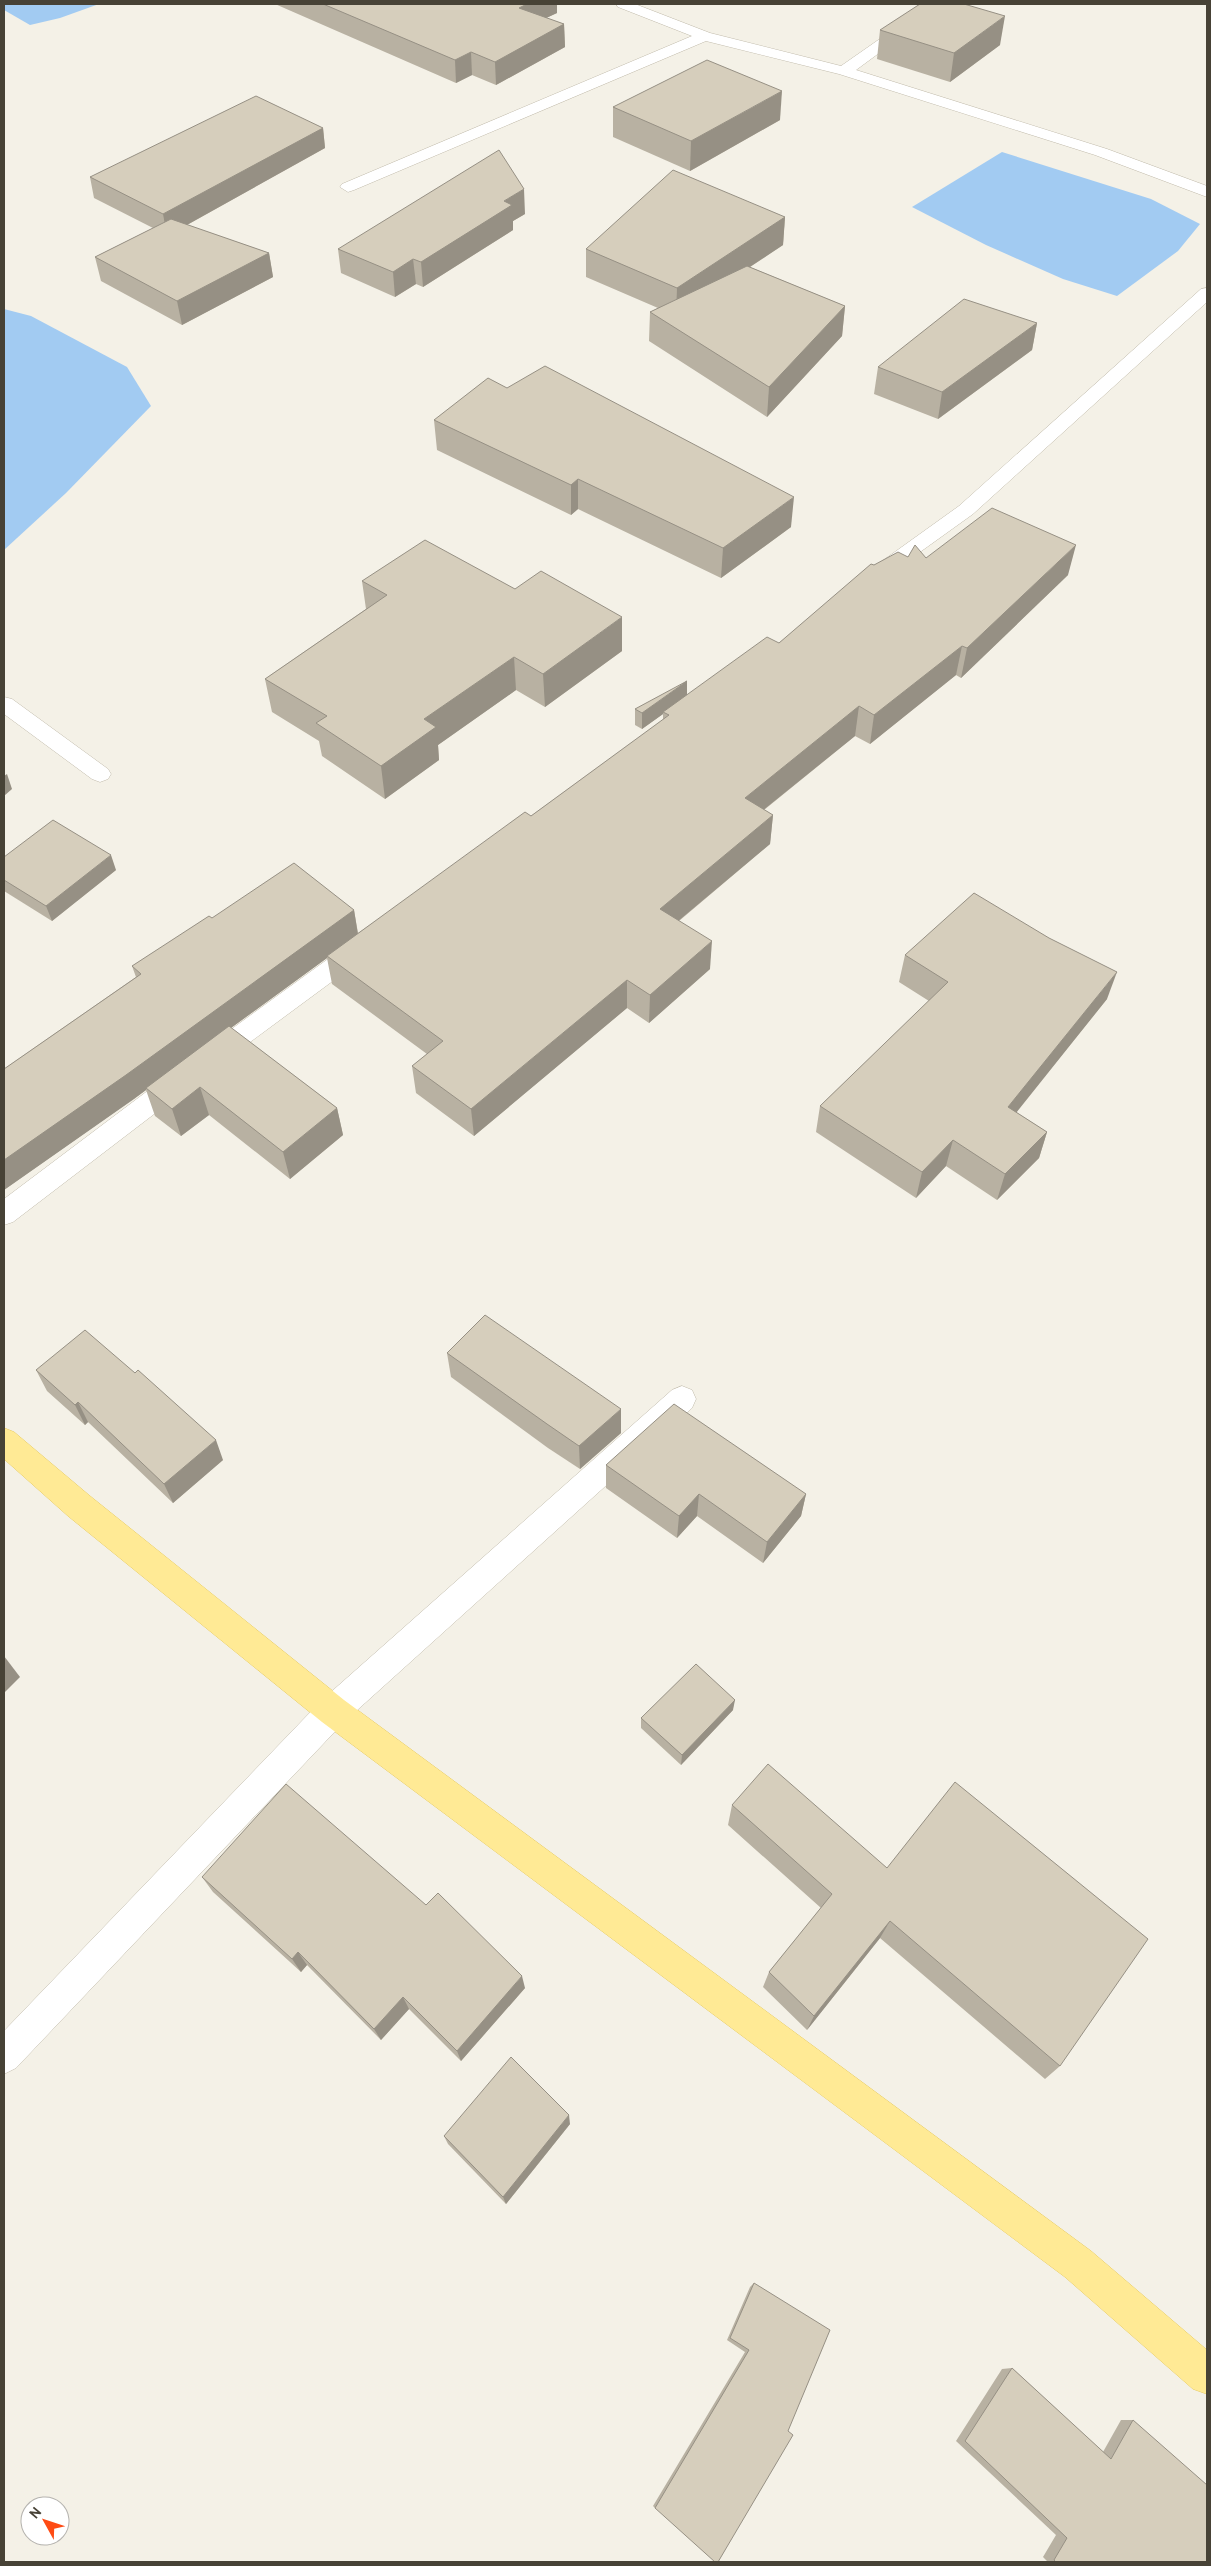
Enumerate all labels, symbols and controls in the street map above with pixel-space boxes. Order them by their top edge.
north arrow [20,2496,70,2546]
text: N [26,2504,46,2523]

